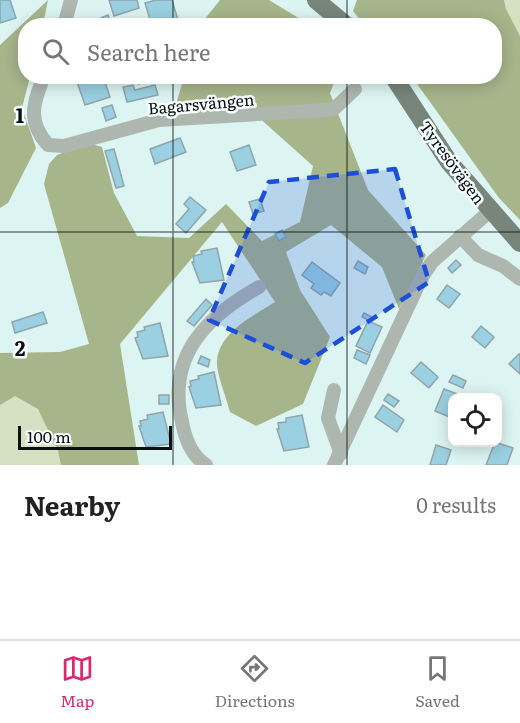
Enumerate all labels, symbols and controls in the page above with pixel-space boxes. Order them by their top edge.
search box [18,18,502,84]
icon: search [39,35,72,68]
text: Search here [87,35,210,68]
street label: Bagarsvängen [147,86,256,120]
text: 1 [16,99,24,129]
street label: Tyresövägen [415,115,492,209]
text: 2 [15,332,26,362]
map controls [448,393,502,447]
button: locate [448,393,502,447]
scale bar [18,423,172,450]
text: 100 m [27,424,71,448]
text: Nearby [24,485,120,524]
text: 0 results [416,489,496,519]
tab: Map [60,652,94,712]
tab: Directions [215,652,295,712]
tab: Saved [415,652,460,712]

